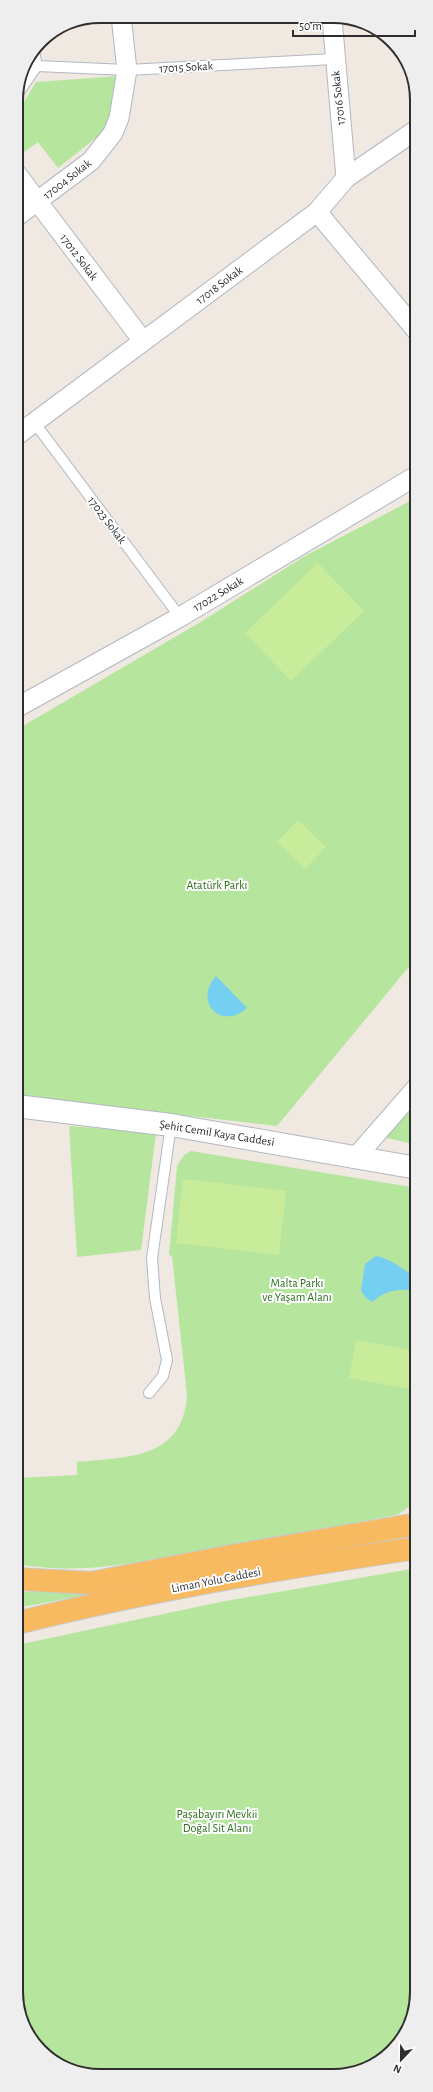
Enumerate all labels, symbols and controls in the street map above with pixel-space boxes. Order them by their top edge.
scale bar [293,12,415,38]
text: 50 m [299,20,322,32]
street label: 17015 Sokak [159,60,214,74]
street label: 17016 Sokak [329,70,347,126]
street label: 17004 Sokak [41,156,94,201]
street label: 17012 Sokak [58,232,101,283]
street label: 17018 Sokak [193,263,245,306]
street label: 17023 Sokak [86,494,129,546]
street label: 17022 Sokak [191,574,246,614]
park label: Atatürk Parkı [187,879,247,891]
street label: Şehit Cemil Kaya Caddesi [158,1118,275,1149]
park label: Malta Parkı ve Yaşam Alanı [262,1277,332,1303]
street label: Liman Yolu Caddesi [170,1565,262,1595]
park label: Paşabayırı Mevkii Doğal Sit Alanı [177,1808,257,1834]
north arrow [381,2040,421,2080]
text: N [392,2062,403,2075]

